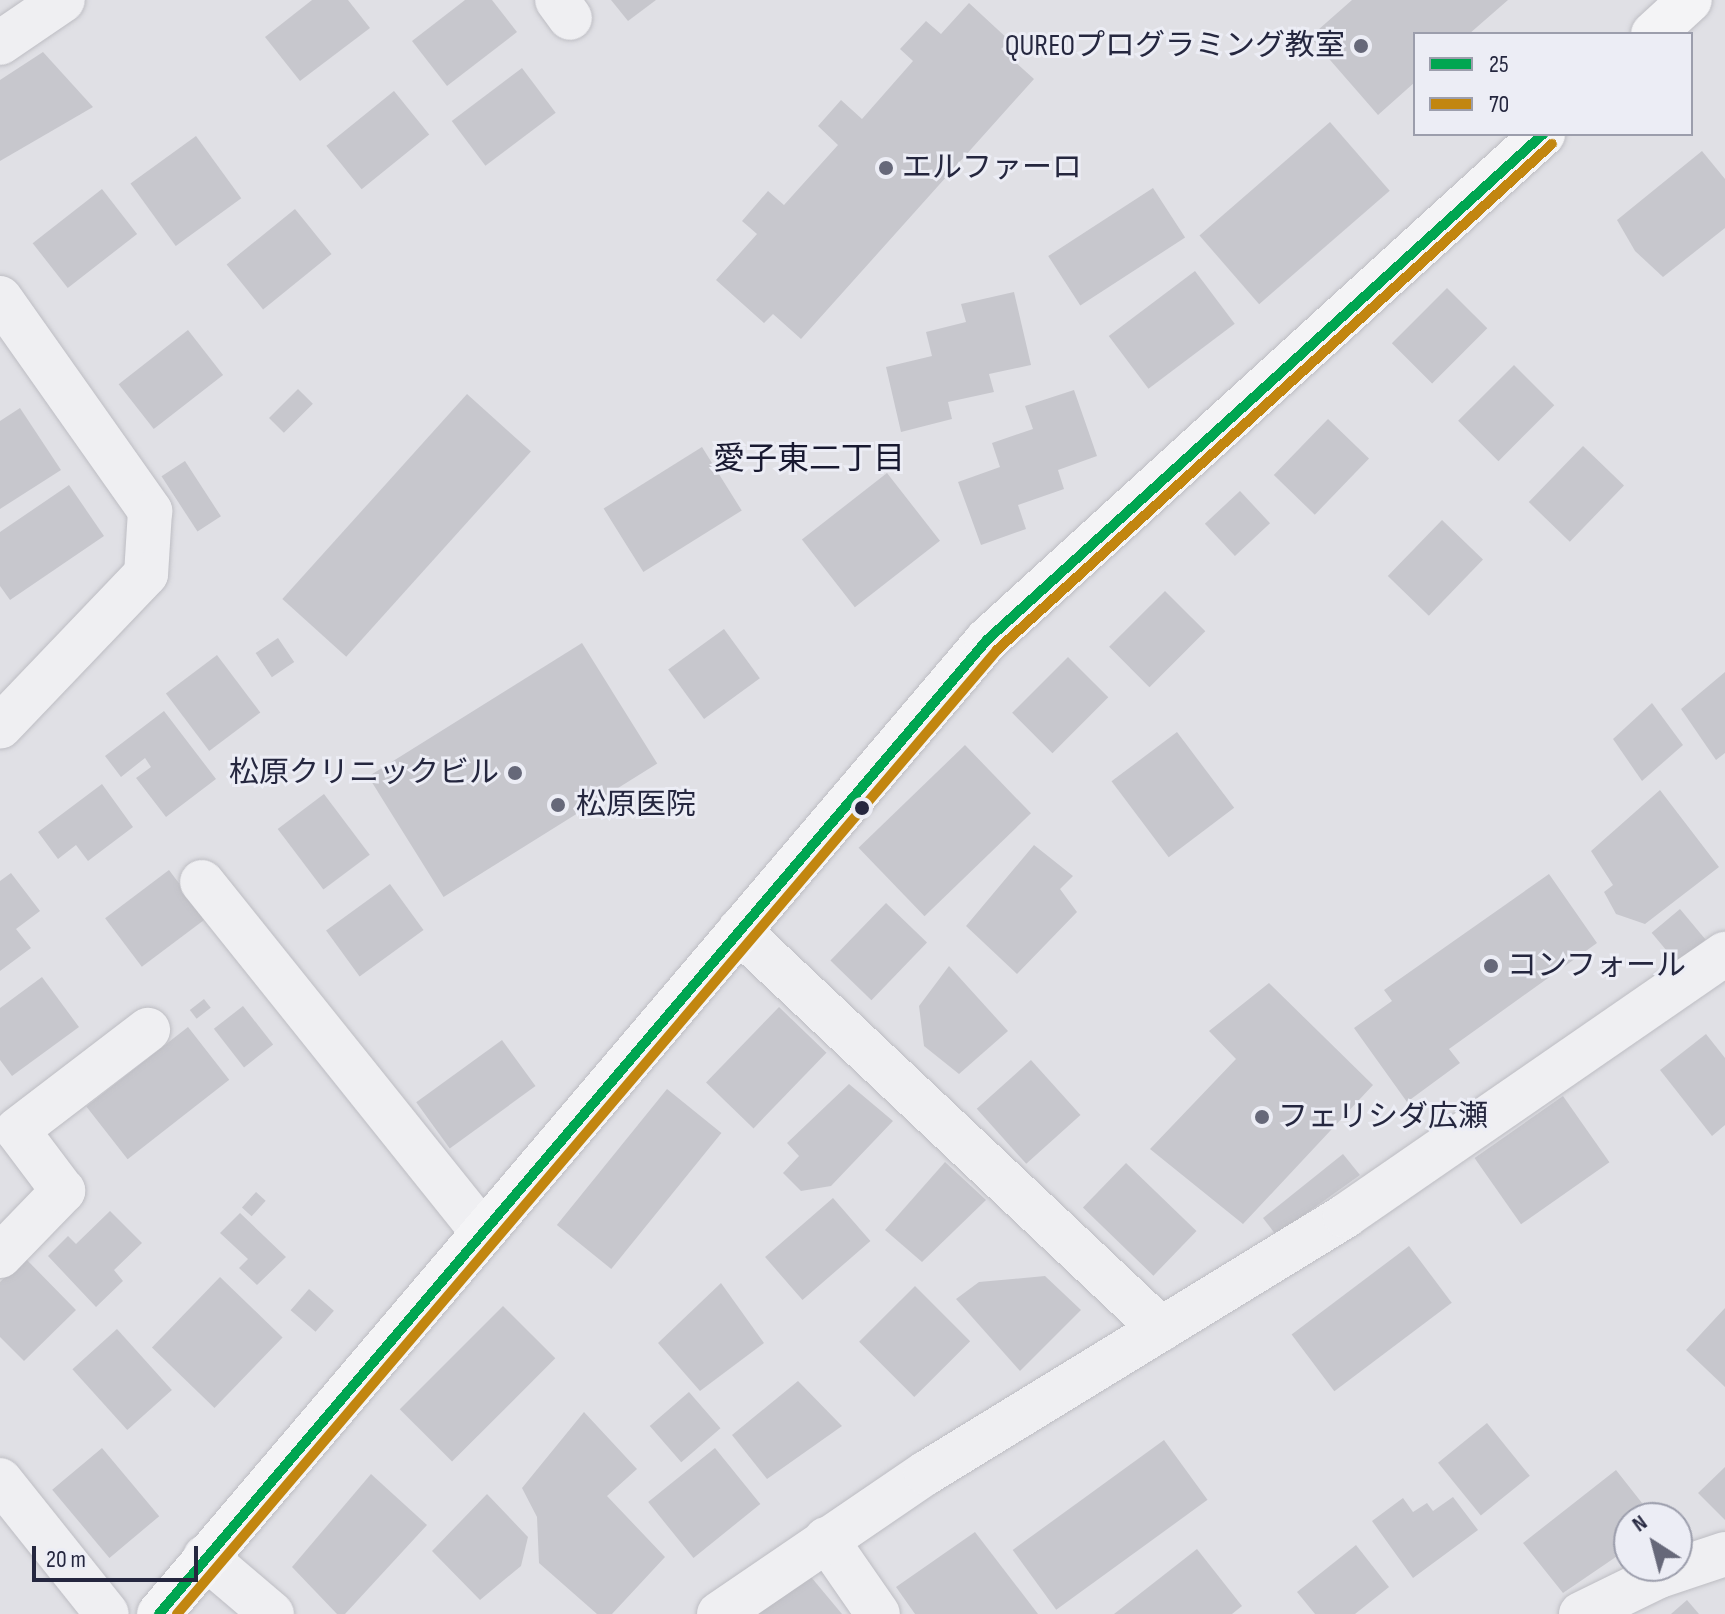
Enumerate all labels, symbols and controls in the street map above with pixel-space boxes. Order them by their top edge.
place label: QUREOプログラミング教室 [1005,28,1345,64]
legend [1413,32,1693,136]
marker: QUREOプログラミング教室 [1352,37,1370,55]
text: 25 [1489,50,1509,79]
text: 70 [1489,90,1509,119]
place label: エルファーロ [902,150,1082,186]
marker: エルファーロ [877,159,895,177]
district label: 愛子東二丁目 [713,441,905,479]
place label: 松原クリニックビル [229,755,499,791]
marker: 松原クリニックビル [506,764,524,782]
place label: 松原医院 [576,787,696,823]
marker: 松原医院 [547,794,569,816]
unlabelled marker [854,800,870,816]
place label: コンフォール [1507,948,1687,984]
marker: コンフォール [1482,957,1500,975]
place label: フェリシダ広瀬 [1278,1099,1488,1135]
marker: フェリシダ広瀬 [1253,1108,1271,1126]
north arrow [1613,1502,1693,1582]
text: N [1627,1509,1652,1538]
scale bar [36,1530,202,1580]
text: 20 m [46,1545,86,1574]

